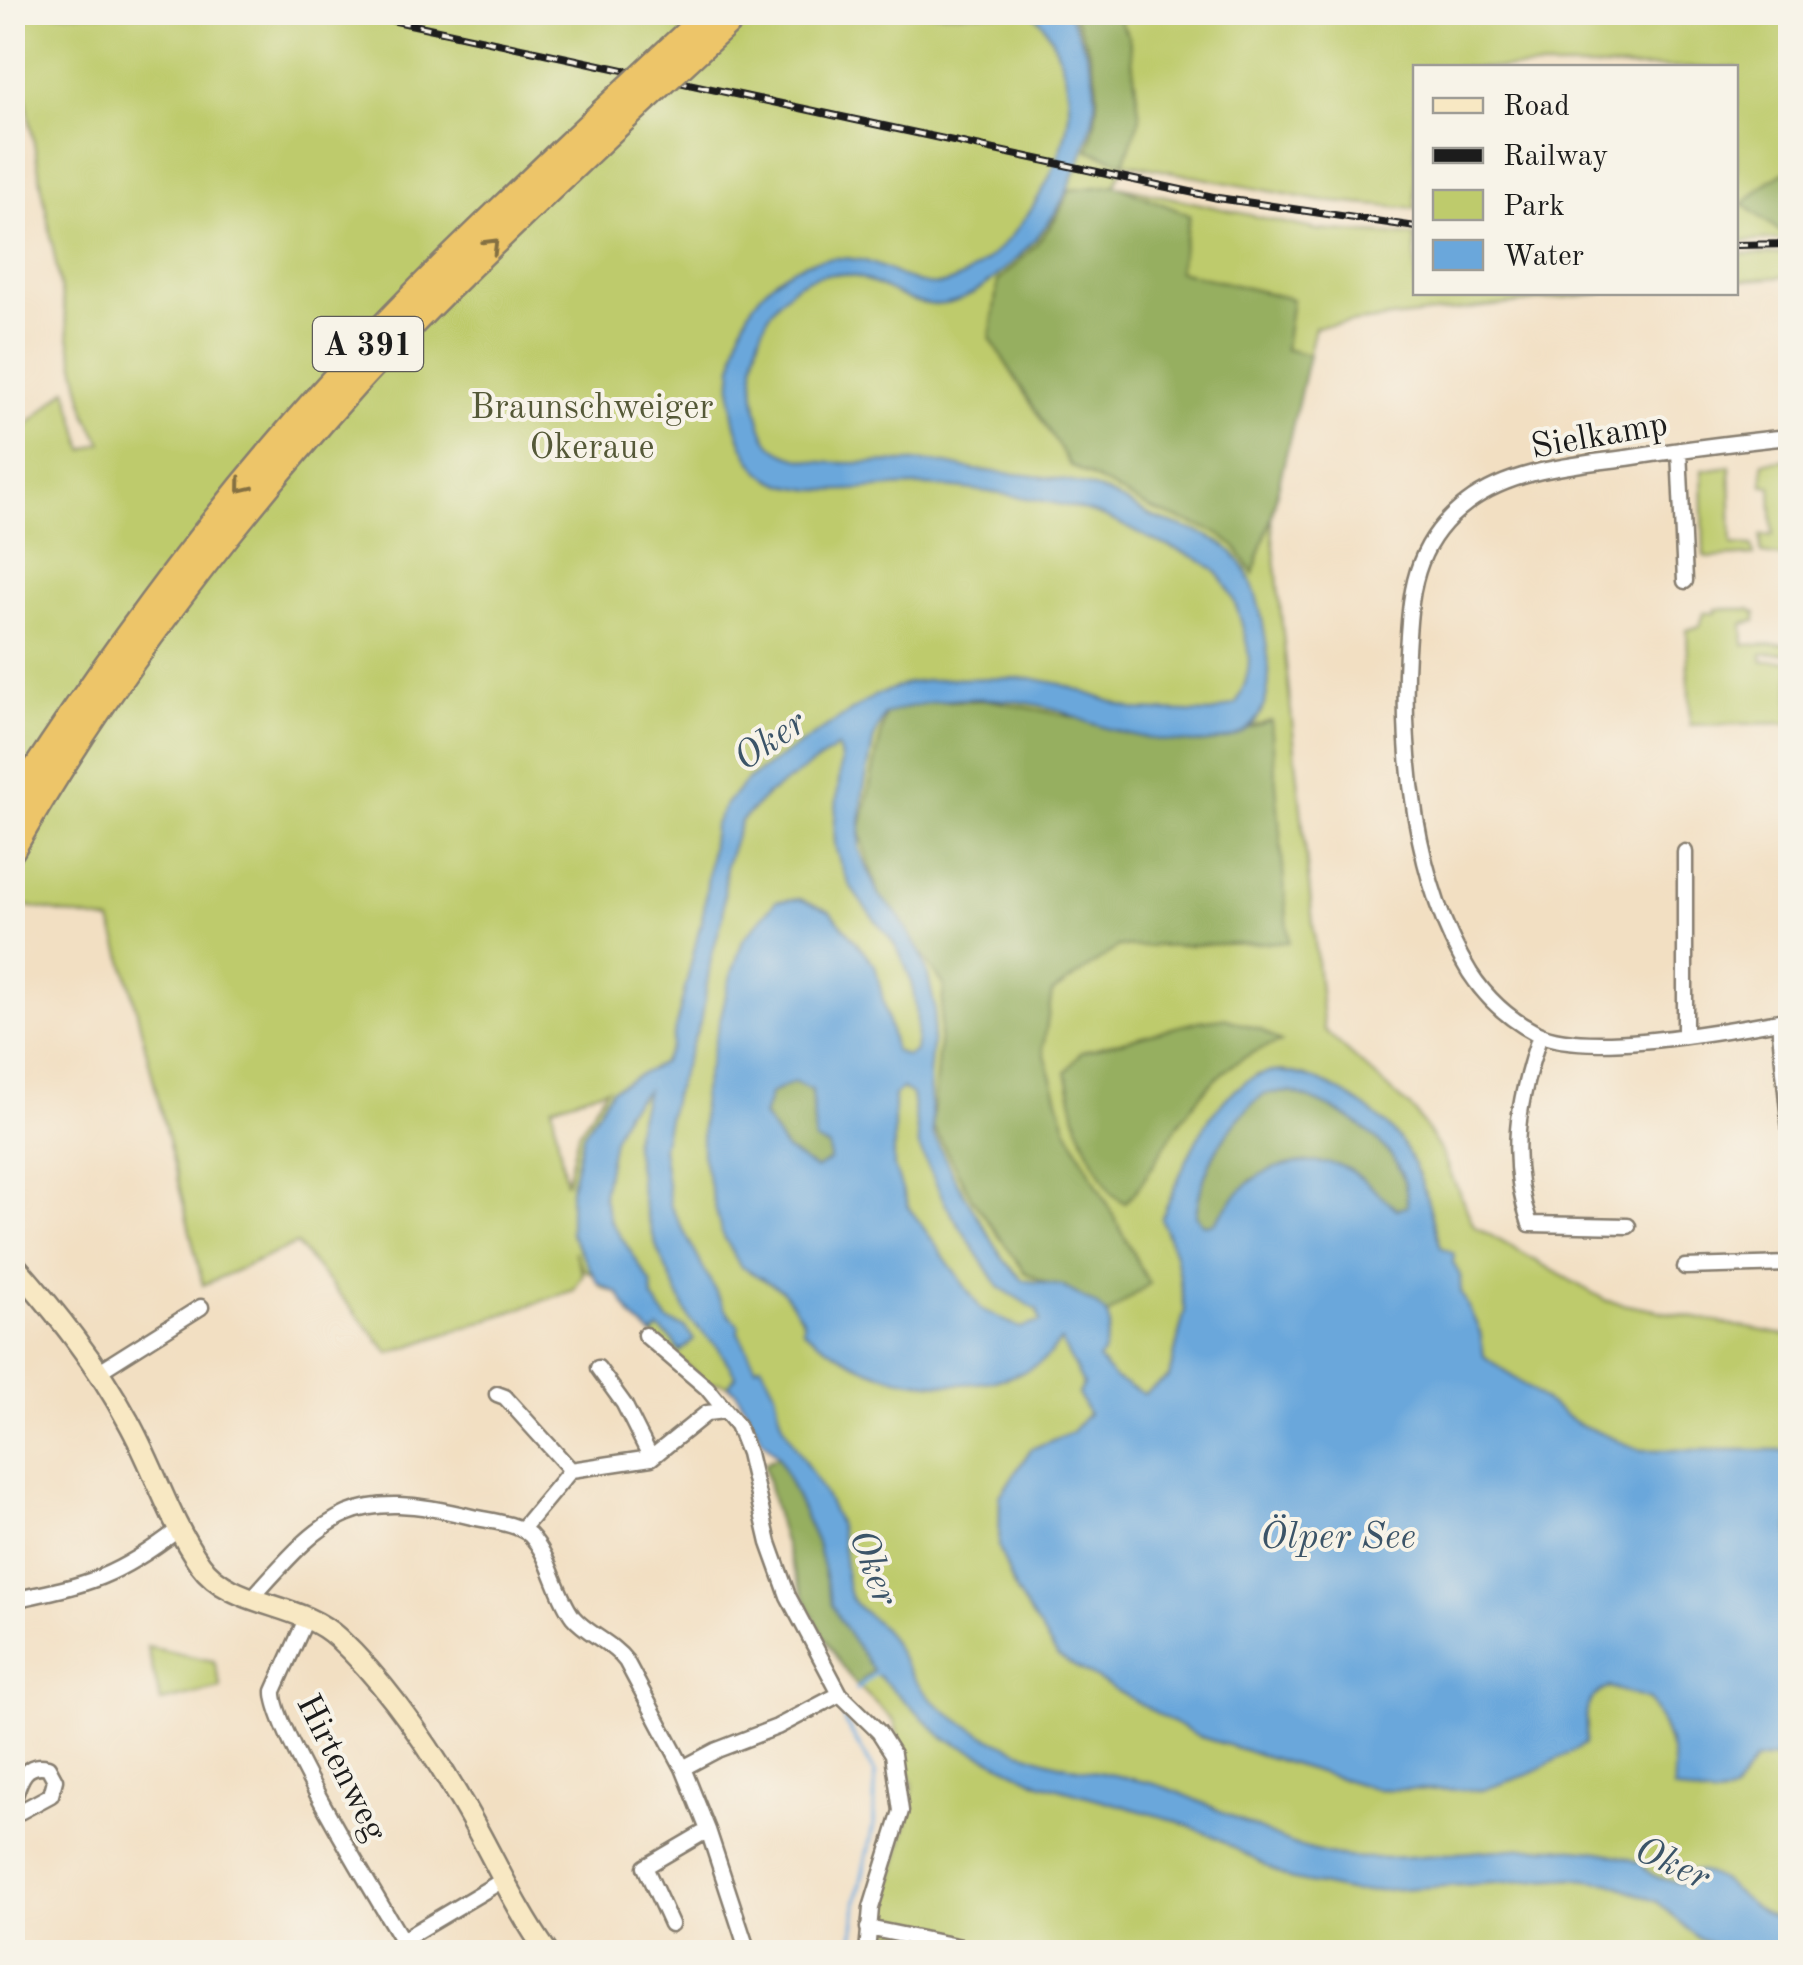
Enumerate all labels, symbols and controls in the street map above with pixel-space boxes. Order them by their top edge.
legend [1413,65,1738,295]
text: Road [1503,92,1570,122]
text: Railway [1503,142,1608,172]
text: Park [1503,192,1565,222]
one-way arrow [480,239,498,257]
text: Water [1503,242,1584,272]
road number: A 391 [313,317,423,371]
park label: Braunschweiger Okeraue [470,391,714,466]
street label: Sielkamp [1528,407,1670,466]
one-way arrow [237,474,255,492]
water label: Oker [728,704,814,779]
water label: Ölper See [1260,1514,1416,1557]
water label: Oker [841,1525,904,1612]
street label: Hirtenweg [289,1689,393,1847]
water label: Oker [1629,1831,1715,1899]

